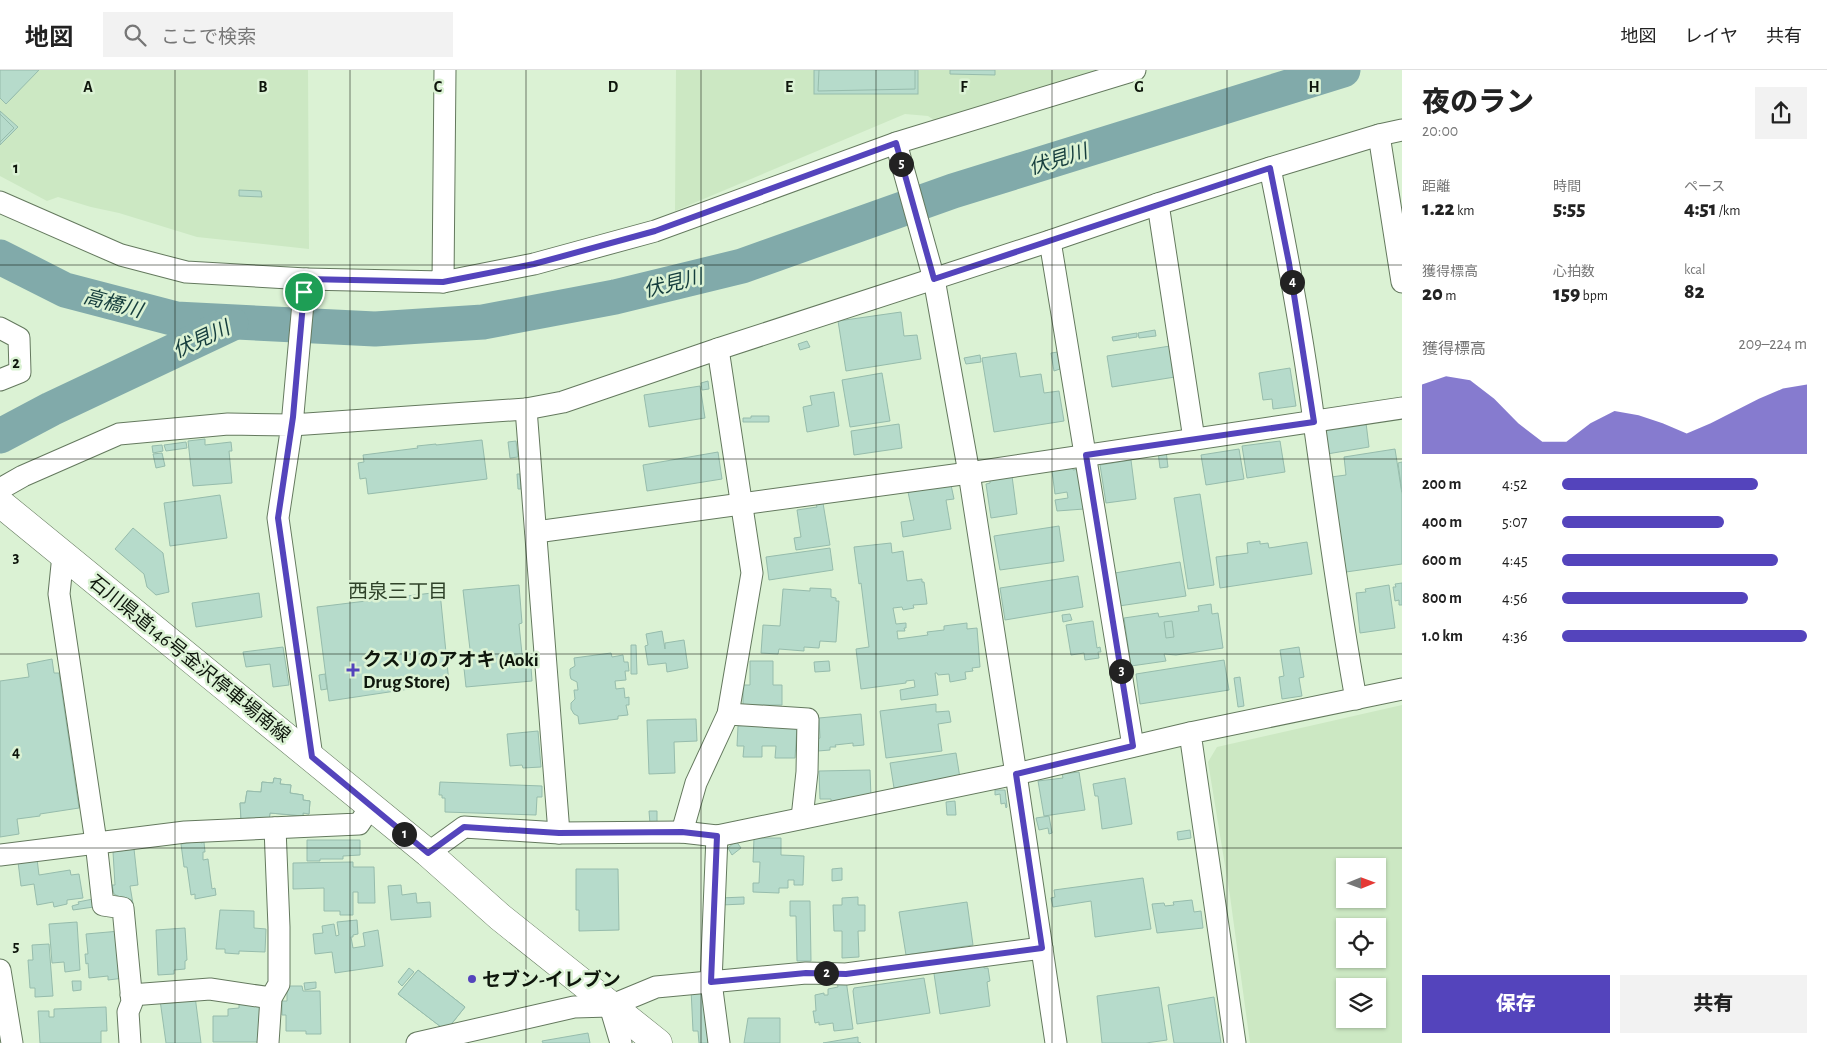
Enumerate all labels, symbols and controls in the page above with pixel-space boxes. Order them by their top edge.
search box [103,12,453,57]
icon: search [121,21,149,49]
text: 地図 [25,26,73,50]
text: ここで検索 [161,28,256,47]
text: 地図 [1621,28,1657,46]
text: レイヤ [1685,28,1738,46]
text: 共有 [1766,28,1802,46]
text: A [83,79,93,95]
text: B [258,79,268,95]
text: C [434,79,443,95]
text: D [608,79,619,95]
text: E [785,79,793,95]
text: F [960,79,968,95]
text: G [1134,79,1144,95]
text: H [1308,79,1320,95]
button: share [1755,87,1807,139]
text: 夜のラン [1422,89,1534,117]
text: 20:00 [1422,123,1458,139]
water label: 伏見川 [1026,140,1092,178]
pin: 5 [888,152,914,176]
text: 5 [898,157,905,171]
text: 1 [13,160,19,176]
text: 距離 [1422,180,1450,194]
text: 時間 [1553,180,1581,194]
text: ペース [1684,180,1725,194]
text: 1.22 [1422,198,1455,219]
text: 5:55 [1553,198,1585,219]
text: 4:51 [1684,198,1717,219]
text: km [1455,204,1475,218]
text: /km [1717,204,1740,218]
text: kcal [1684,263,1705,277]
text: 獲得標高 [1422,265,1478,279]
text: 心拍数 [1553,265,1595,279]
water label: 伏見川 [641,266,707,301]
pin: 4 [1280,270,1304,294]
pin [283,271,325,313]
text: 4 [1289,275,1296,289]
icon: arrive [290,278,318,306]
text: 82 [1684,281,1705,302]
text: 20 [1422,283,1443,304]
text: 159 [1553,283,1580,304]
water label: 高橋川 [81,286,146,322]
text: m [1443,289,1456,303]
text: bpm [1580,289,1608,303]
water label: 伏見川 [170,316,235,362]
text: 209–224 m [1738,336,1807,352]
text: 獲得標高 [1422,341,1486,357]
text: 2 [12,355,20,371]
text: 200 m [1422,476,1462,492]
text: 4:52 [1502,476,1527,492]
text: 400 m [1422,514,1462,530]
text: 5:07 [1502,514,1527,530]
text: 3 [13,549,20,565]
text: 600 m [1422,552,1462,568]
text: 4:45 [1502,552,1528,568]
street label: 石川県道146号金沢停車場南線 [85,571,294,746]
district label: 西泉三丁目 [348,581,448,602]
text: 800 m [1422,590,1462,606]
text: 4:56 [1502,590,1528,606]
text: 1.0 km [1422,628,1463,644]
text: 4:36 [1502,628,1527,644]
place label: クスリのアオキ (Aoki Drug Store) [363,650,539,692]
pin: 3 [1108,658,1134,684]
marker: クスリのアオキ (Aoki Drug Store) [347,664,359,676]
text: 3 [1118,664,1125,678]
text: 4 [12,744,20,760]
pin: 1 [392,822,416,846]
text: 1 [402,827,407,841]
north arrow [1336,858,1386,908]
map controls [1336,858,1386,1028]
button: locate [1336,918,1386,968]
text: 5 [13,938,20,954]
pin: 2 [814,960,838,986]
text: 2 [823,966,830,980]
place label: セブン-イレブン [482,969,621,990]
marker: セブン-イレブン [466,973,478,985]
button: 保存 [1422,975,1610,1033]
button: 共有 [1620,975,1807,1033]
button: layers [1336,978,1386,1028]

